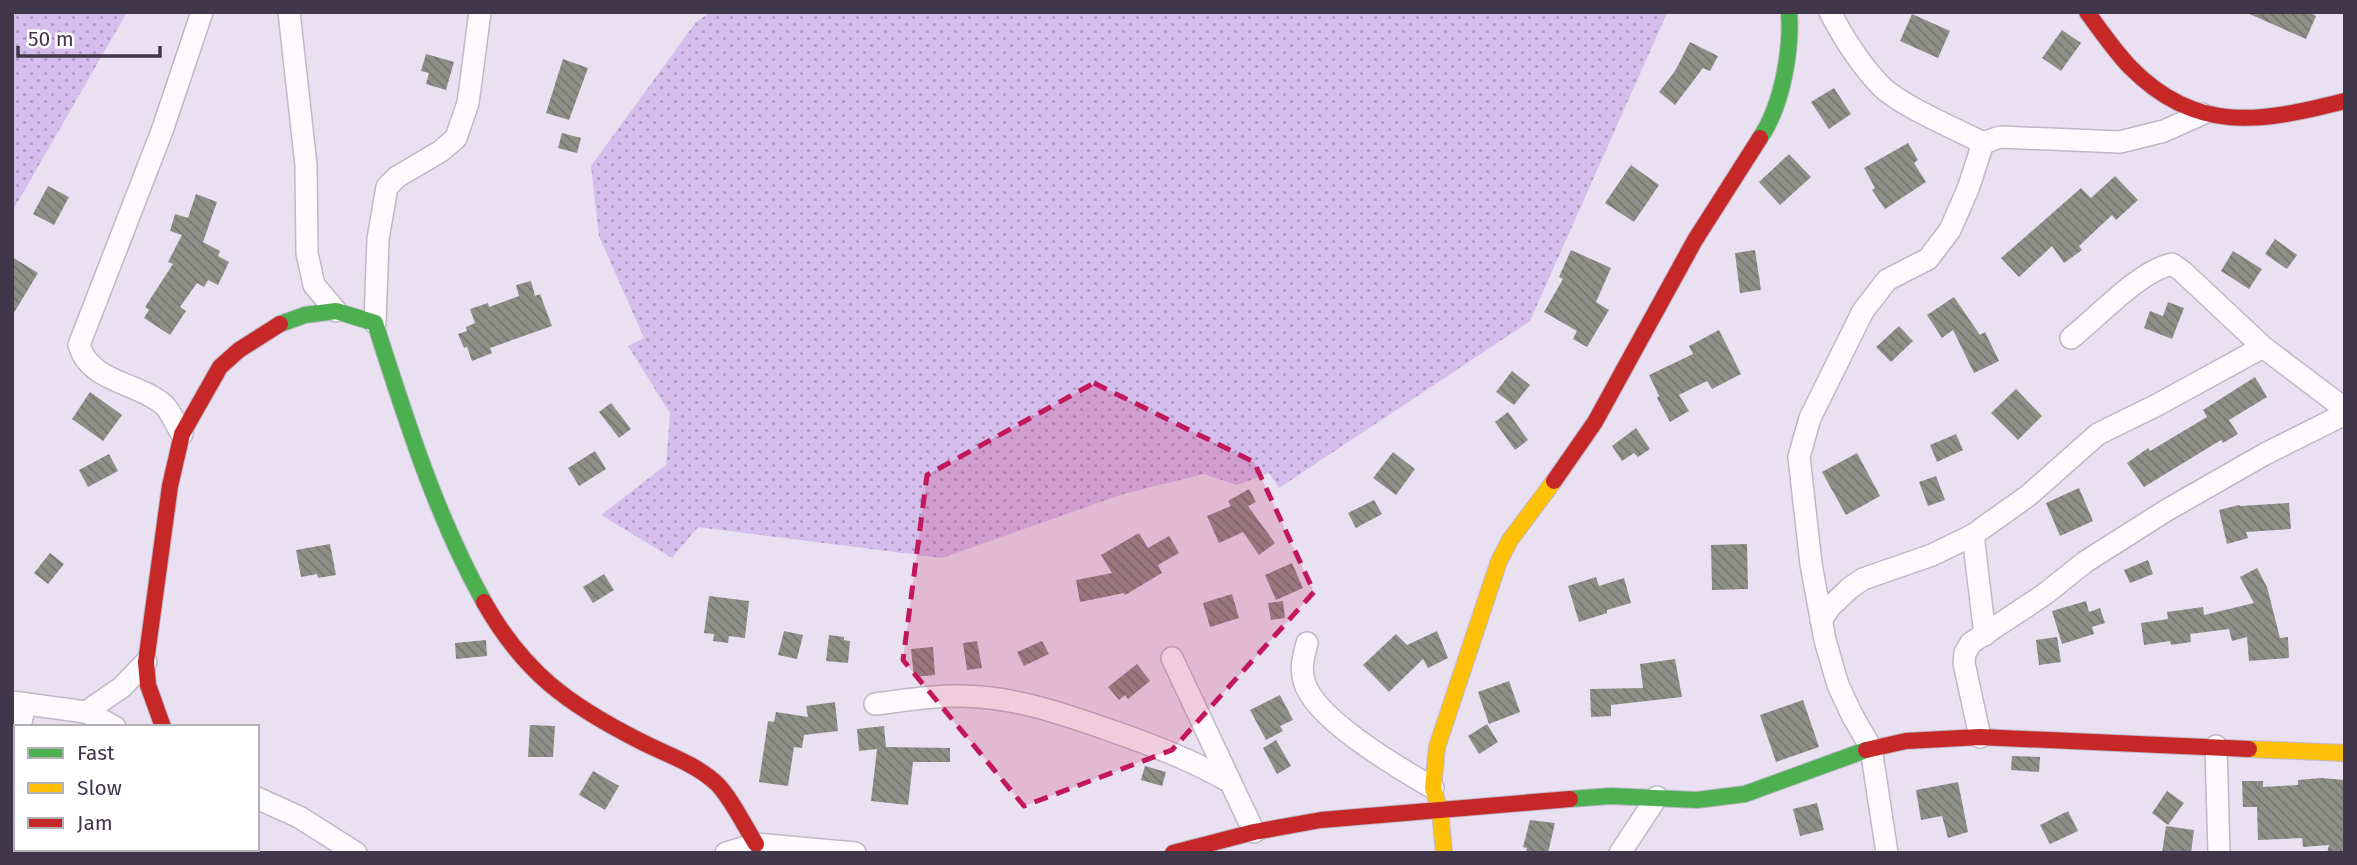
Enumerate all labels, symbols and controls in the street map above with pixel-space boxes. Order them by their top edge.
scale bar [18,14,159,58]
text: 50 m [28,26,74,52]
legend [14,725,259,851]
text: Fast [77,740,115,766]
text: Slow [77,775,122,801]
text: Jam [77,810,113,836]

